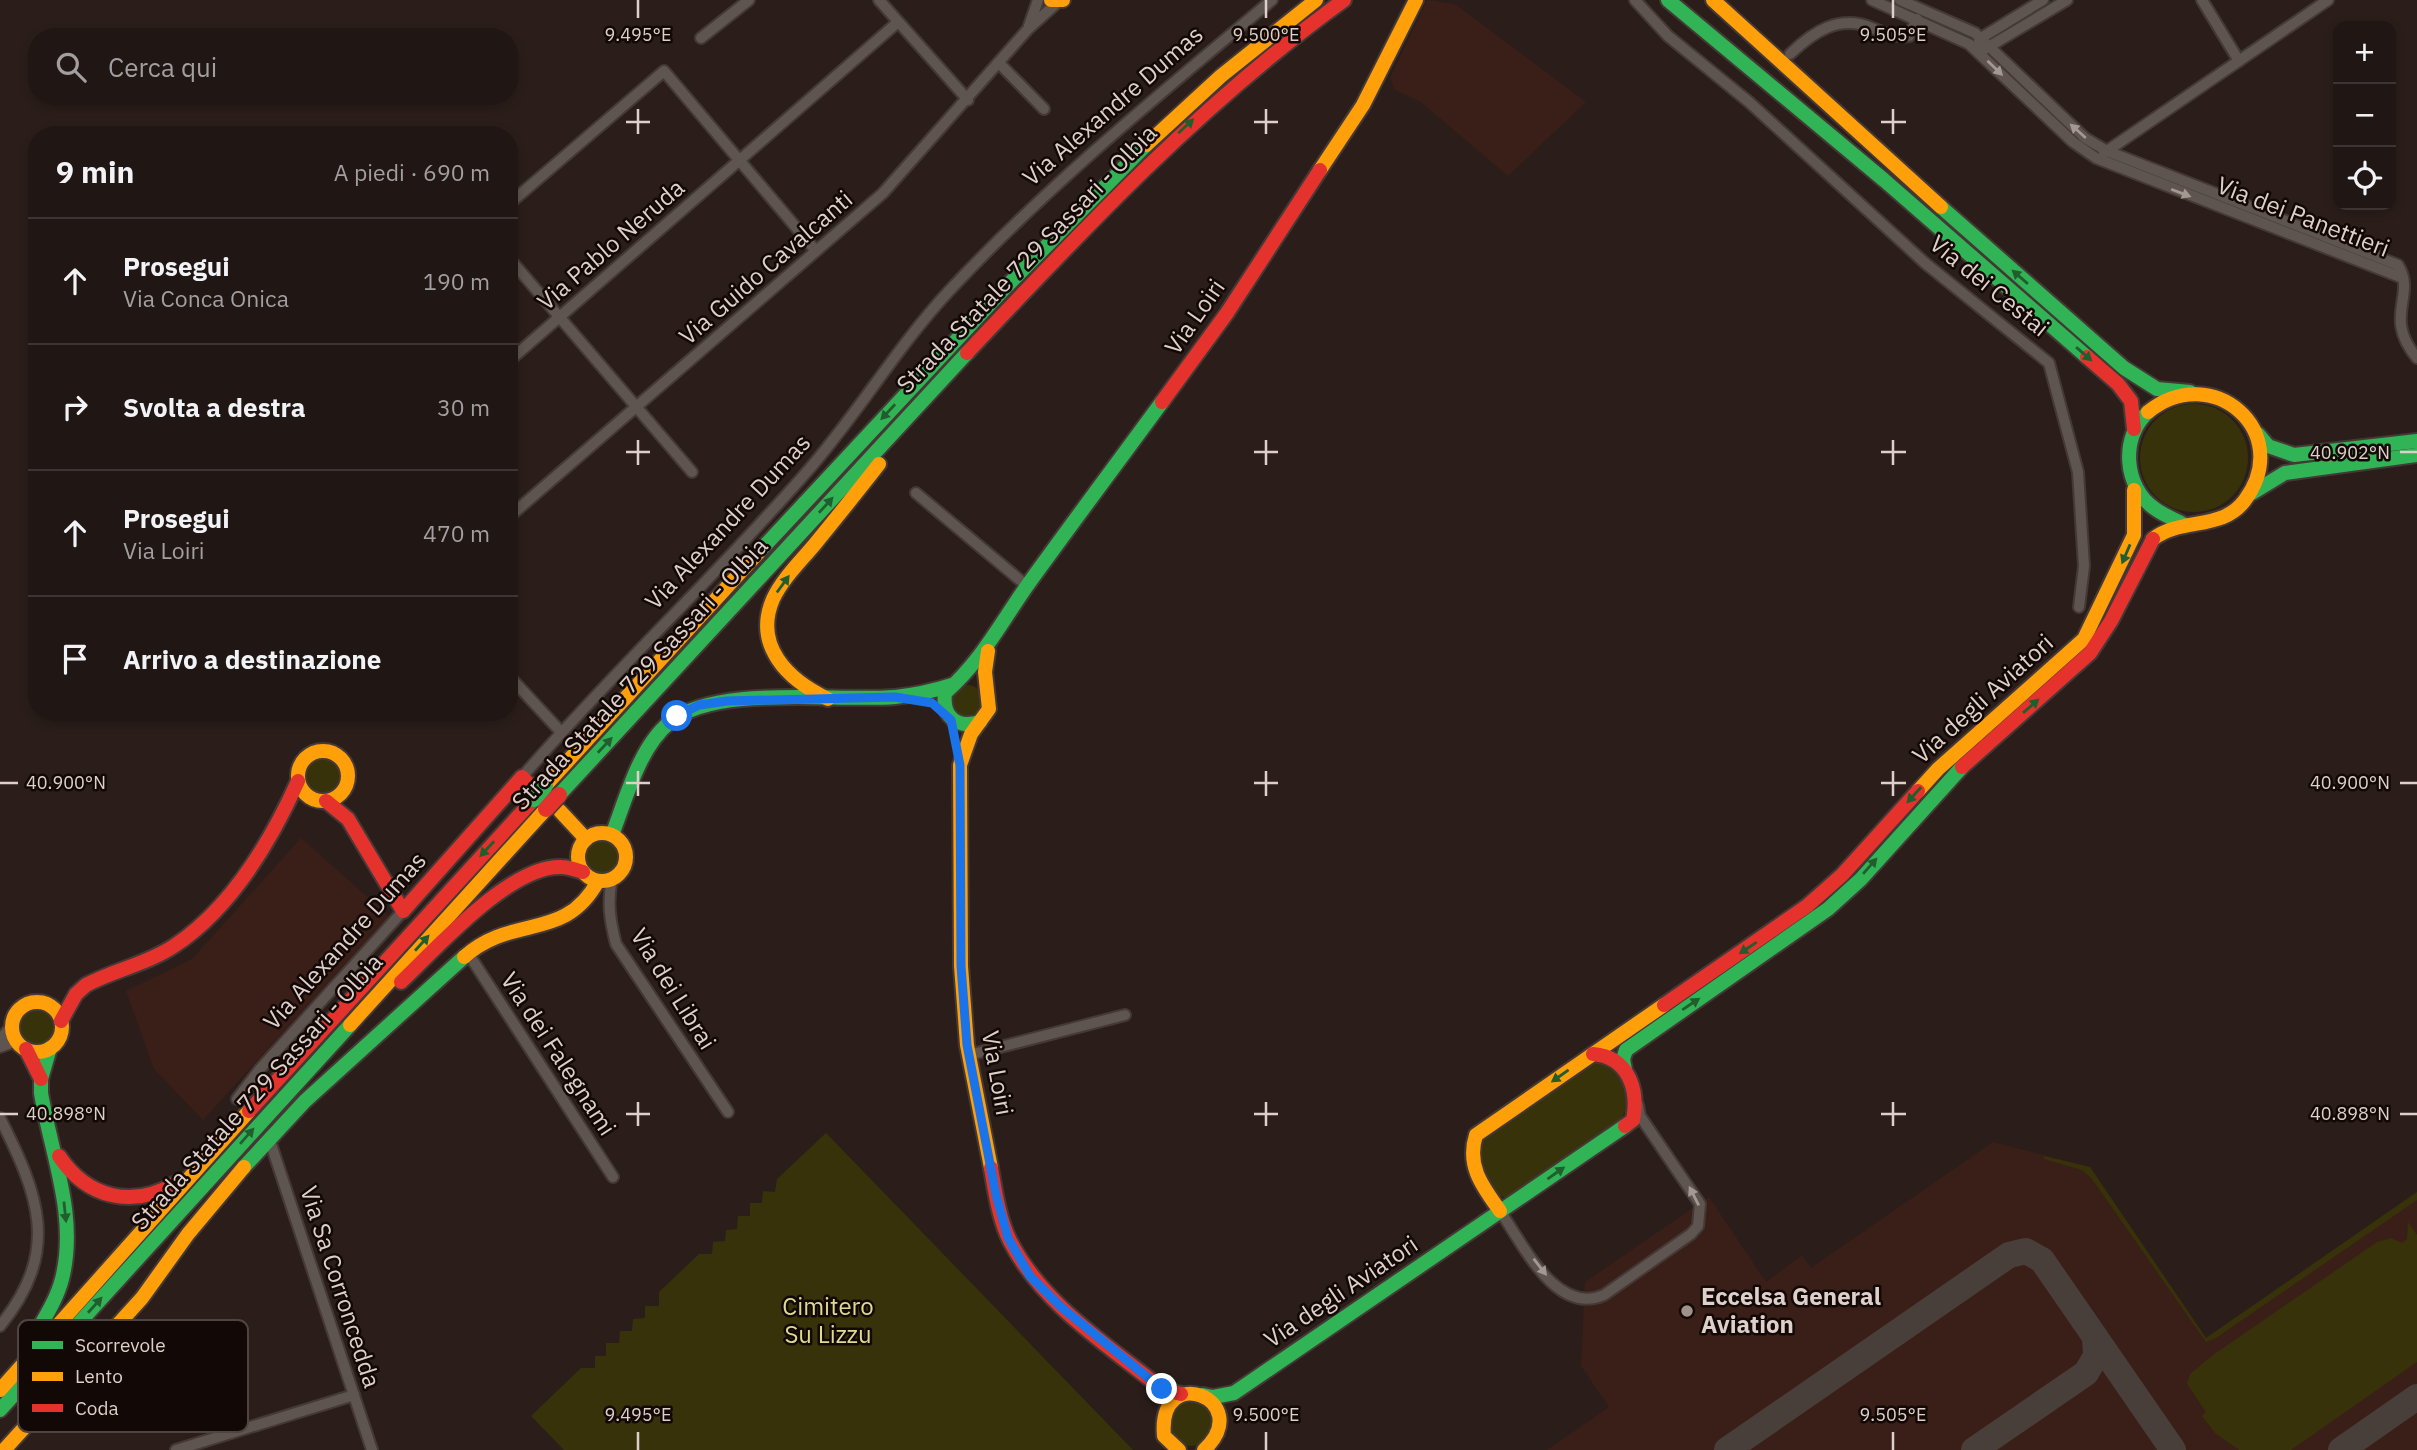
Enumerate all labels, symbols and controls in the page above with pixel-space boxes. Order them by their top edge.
street label: Via Alexandre Dumas [1015,18,1209,192]
map controls [2333,21,2396,210]
button: + [2333,21,2396,84]
text: 9.495°E [604,23,672,46]
text: 9.500°E [1232,23,1300,46]
text: 9.505°E [1859,23,1927,46]
search box [28,28,518,105]
icon: search [52,48,90,86]
text: Cerca qui [108,50,217,84]
one-way arrow [1986,60,2003,76]
button: − [2333,84,2396,147]
street label: Strada Statale 729 Sassari - Olbia [889,117,1164,400]
one-way arrow [1177,118,1194,134]
one-way arrow [2069,123,2087,139]
button: locate [2333,147,2396,210]
text: 9 min [56,152,134,191]
text: A piedi · 690 m [334,157,490,187]
street label: Via dei Panettieri [2212,168,2394,264]
street label: Via Pablo Neruda [530,171,691,317]
street label: Via Guido Cavalcanti [672,183,859,351]
one-way arrow [2170,187,2191,198]
street label: Via dei Cestai [1923,227,2056,343]
text: Prosegui [123,249,230,283]
icon: ahead [56,262,94,300]
text: 190 m [423,266,490,296]
one-way arrow [2011,269,2029,285]
street label: Via Loiri [1157,272,1232,360]
text: Via Conca Onica [123,283,289,313]
one-way arrow [2075,346,2092,361]
icon: right [56,388,94,426]
text: Svolta a destra [123,390,305,424]
text: 30 m [437,392,490,422]
one-way arrow [881,403,897,420]
street label: Via Alexandre Dumas [637,427,817,616]
text: 40.902°N [2310,441,2390,464]
one-way arrow [818,496,834,514]
text: Prosegui [123,501,230,535]
icon: ahead [56,514,94,552]
text: 470 m [423,518,490,548]
street label: Strada Statale 729 Sassari - Olbia [504,530,774,817]
text: Via Loiri [123,535,205,565]
one-way arrow [2120,544,2132,564]
one-way arrow [776,575,790,594]
street label: Via degli Aviatori [1905,626,2060,770]
icon: arrive [56,640,94,678]
text: Arrivo a destinazione [123,642,381,676]
one-way arrow [2022,698,2040,714]
route start [661,700,692,731]
one-way arrow [597,737,613,754]
text: 40.900°N [26,771,106,794]
text: 40.900°N [2310,771,2390,794]
one-way arrow [1907,786,1923,803]
one-way arrow [480,840,496,857]
street label: Via Alexandre Dumas [256,844,433,1036]
one-way arrow [1862,857,1878,875]
street label: Via dei Librai [624,922,724,1055]
one-way arrow [413,935,429,952]
one-way arrow [1739,941,1757,955]
street label: Strada Statale 729 Sassari - Olbia [123,946,389,1236]
street label: Via dei Falegnami [494,966,624,1141]
one-way arrow [1681,998,1701,1011]
street label: Via Loiri [975,1028,1021,1118]
one-way arrow [1551,1069,1569,1083]
text: 40.898°N [26,1102,106,1125]
text: 40.898°N [2310,1102,2390,1125]
one-way arrow [239,1127,255,1145]
one-way arrow [1547,1166,1565,1180]
street label: Via Sa Corroncedda [293,1182,389,1392]
one-way arrow [1689,1186,1700,1206]
one-way arrow [60,1201,71,1223]
street label: Via degli Aviatori [1257,1228,1424,1355]
one-way arrow [1532,1258,1546,1276]
place label: Eccelsa General Aviation [1701,1280,1881,1340]
park label: Cimitero Su Lizzu [782,1290,874,1350]
one-way arrow [87,1296,103,1314]
marker: Eccelsa General Aviation [1679,1303,1695,1319]
legend [18,1320,248,1432]
text: Scorrevole [75,1333,166,1357]
text: Lento [75,1364,123,1388]
route end [1146,1373,1177,1404]
text: Coda [75,1396,119,1420]
text: 9.495°E [604,1403,672,1426]
text: 9.500°E [1232,1403,1300,1426]
text: 9.505°E [1859,1403,1927,1426]

